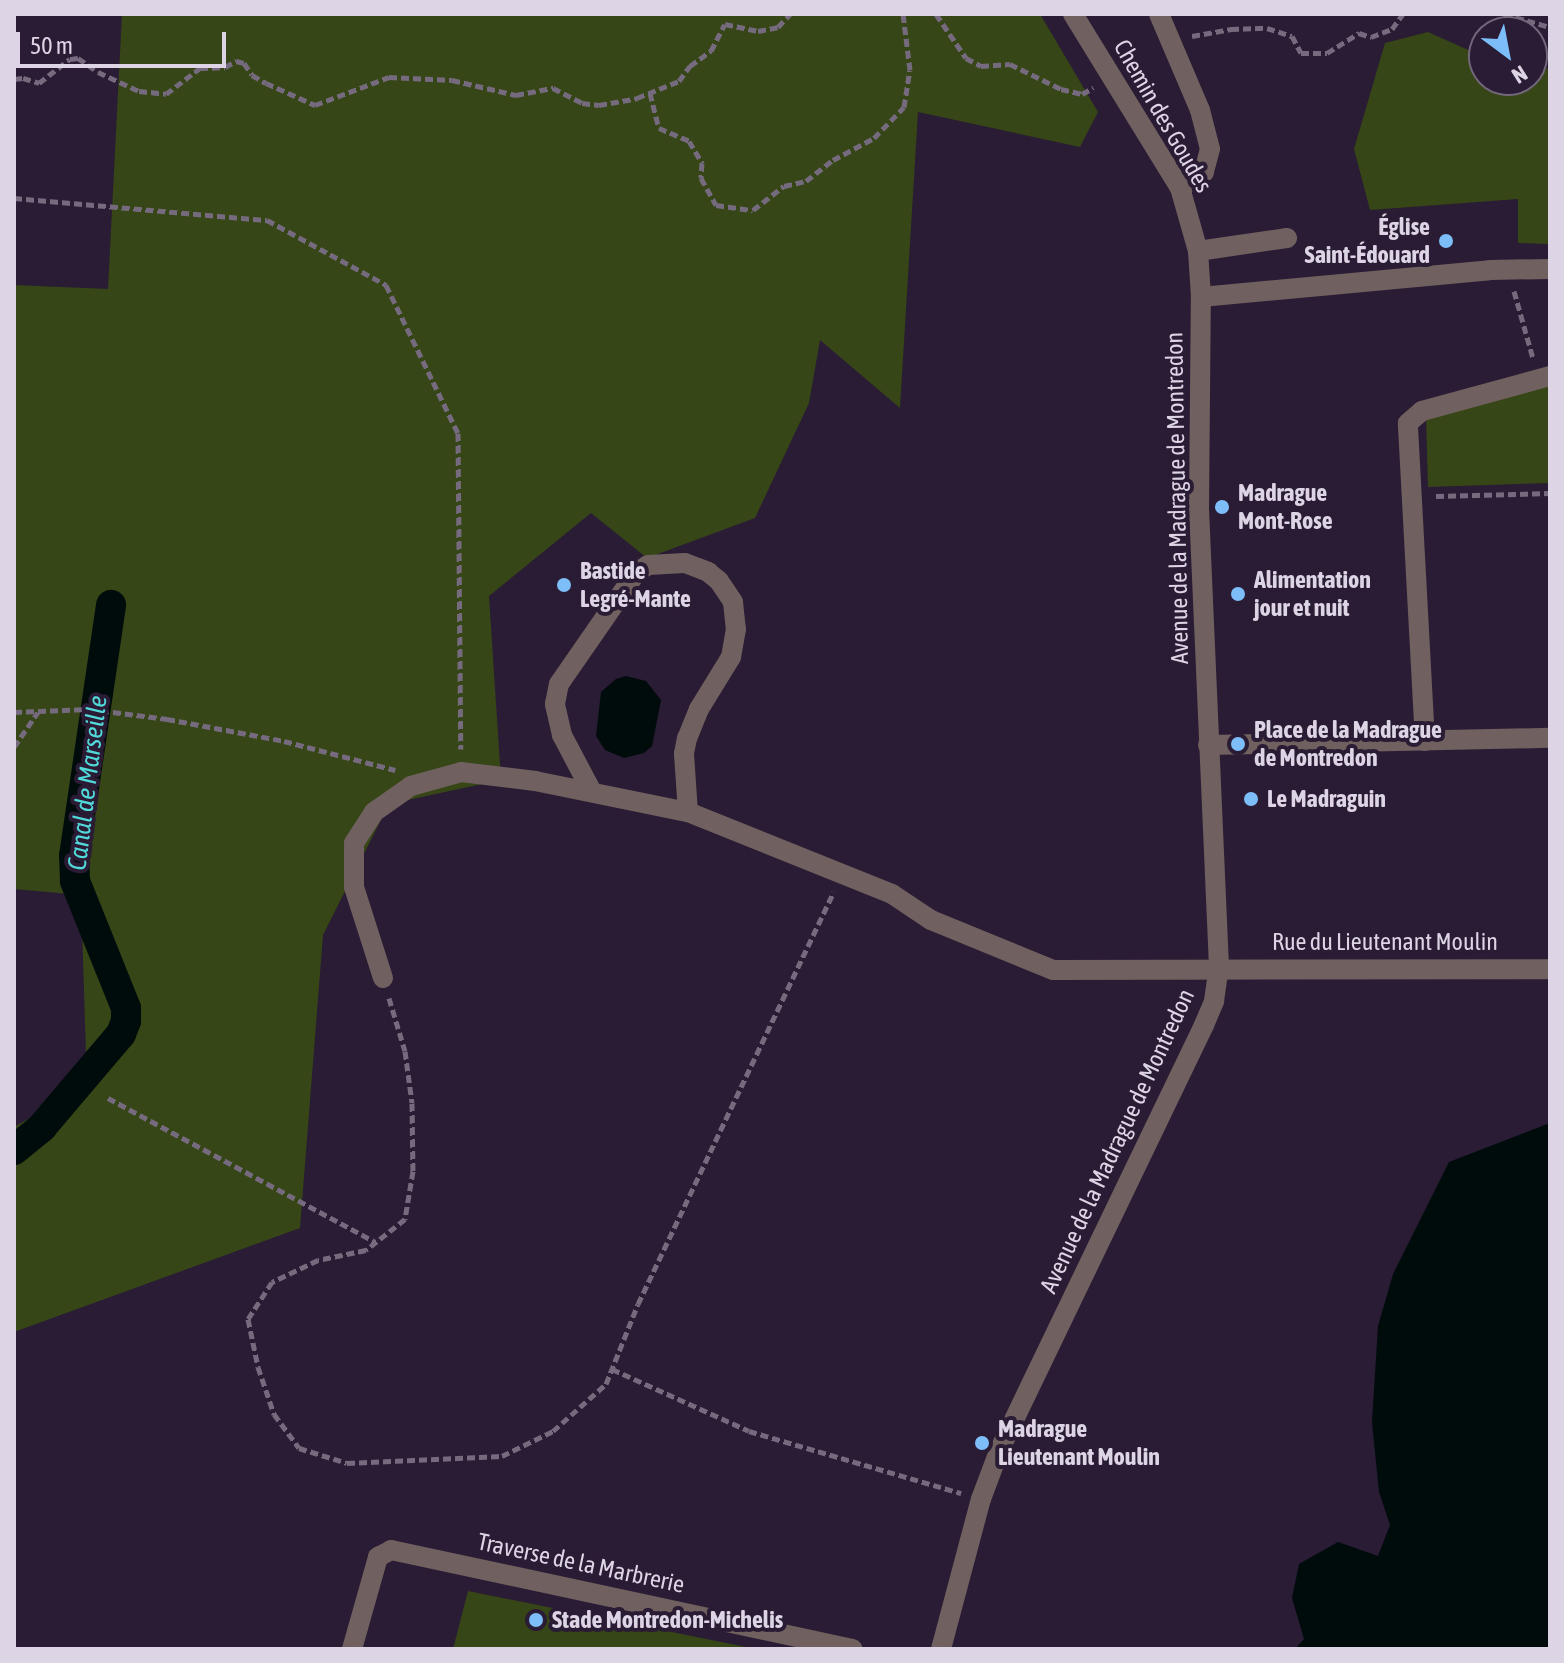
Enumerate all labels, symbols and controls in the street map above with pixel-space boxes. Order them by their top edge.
scale bar [20,16,230,66]
north arrow [1468,16,1548,96]
text: 50 m [30,32,73,59]
street label: Chemin des Goudes [1108,35,1218,197]
text: N [1507,60,1532,89]
place label: Église Saint-Édouard [1305,213,1430,269]
marker: Église Saint-Édouard [1437,232,1455,250]
street label: Avenue de la Madrague de Montredon [1160,332,1194,664]
place label: Madrague Mont-Rose [1238,479,1333,535]
marker: Madrague Mont-Rose [1213,498,1231,516]
place label: Bastide Legré-Mante [580,557,691,613]
place label: Alimentation jour et nuit [1254,566,1371,622]
marker: Bastide Legré-Mante [555,576,573,594]
marker: Alimentation jour et nuit [1229,585,1247,603]
water label: Canal de Marseille [62,694,114,872]
place label: Place de la Madrague de Montredon [1254,716,1442,772]
marker: Place de la Madrague de Montredon [1229,735,1247,753]
place label: Le Madraguin [1267,785,1386,813]
marker: Le Madraguin [1242,790,1260,808]
street label: Rue du Lieutenant Moulin [1272,928,1498,956]
street label: Avenue de la Madrague de Montredon [1034,984,1200,1298]
place label: Madrague Lieutenant Moulin [998,1415,1160,1471]
marker: Madrague Lieutenant Moulin [973,1434,991,1452]
street label: Traverse de la Marbrerie [475,1527,687,1599]
place label: Stade Montredon-Michelis [552,1606,783,1634]
marker: Stade Montredon-Michelis [527,1611,545,1629]

